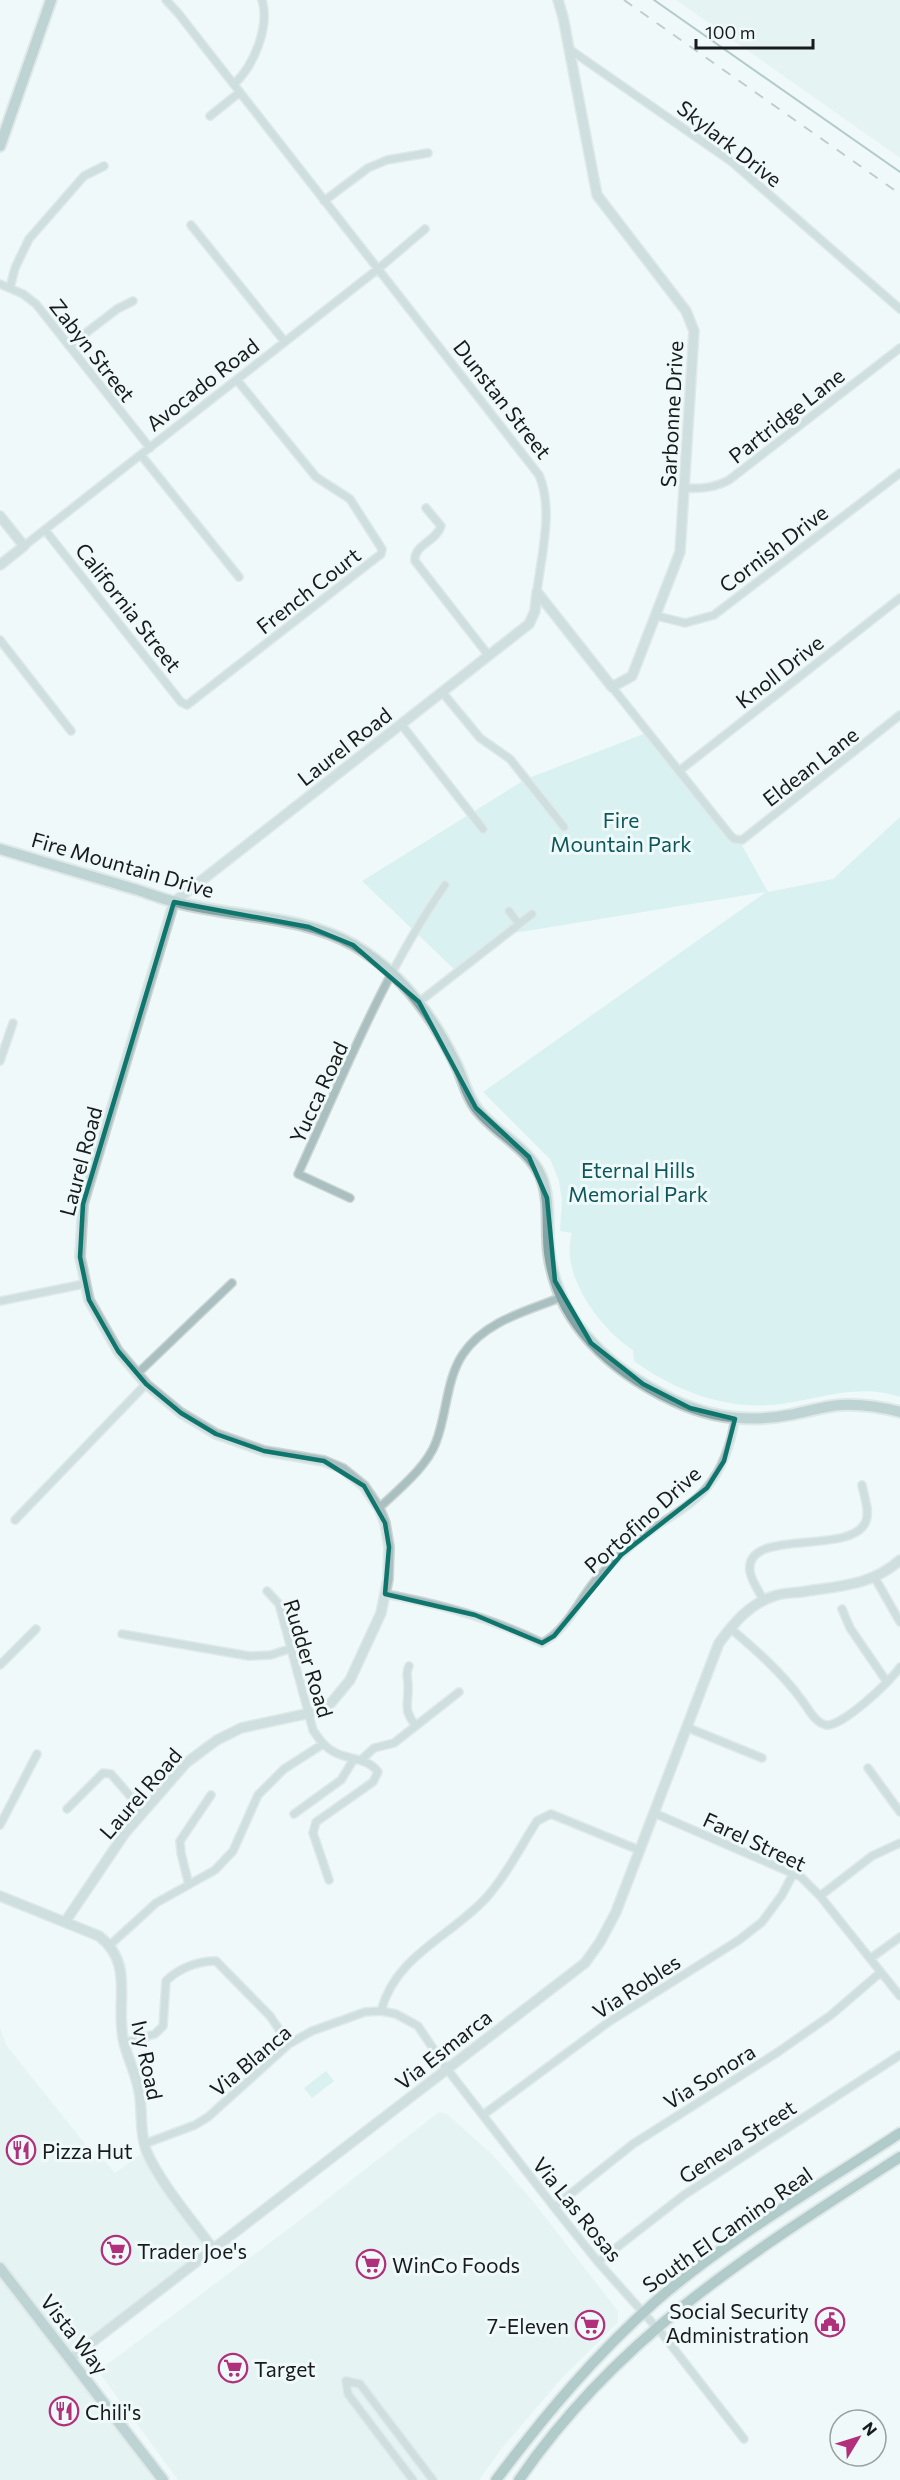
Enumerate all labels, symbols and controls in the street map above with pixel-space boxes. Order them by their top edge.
scale bar [696,12,813,50]
text: 100 m [705,21,755,43]
street label: Skylark Drive [673,95,787,191]
street label: Zabyn Street [45,294,141,406]
street label: Avocado Road [141,332,263,436]
street label: Dunstan Street [449,335,557,463]
street label: Sarbonne Drive [655,340,687,488]
street label: Partridge Lane [723,362,849,468]
street label: Cornish Drive [714,499,832,597]
street label: California Street [71,538,187,676]
street label: French Court [251,542,365,638]
street label: Knoll Drive [730,629,828,713]
street label: Laurel Road [292,702,396,790]
street label: Eldean Lane [757,721,863,811]
park label: Fire Mountain Park [550,807,692,856]
street label: Fire Mountain Drive [29,826,217,902]
street label: Yucca Road [284,1037,352,1147]
street label: Laurel Road [53,1104,107,1218]
park label: Eternal Hills Memorial Park [568,1157,708,1206]
street label: Portofino Drive [579,1460,705,1578]
street label: Rudder Road [279,1596,339,1720]
street label: Laurel Road [94,1742,186,1844]
street label: Farel Street [700,1806,810,1876]
street label: Via Robles [588,1949,684,2023]
street label: Via Esmarca [390,2004,496,2094]
street label: Ivy Road [127,2018,169,2102]
street label: Via Blanca [204,2019,296,2101]
street label: Via Sonora [659,2038,759,2114]
street label: Geneva Street [674,2094,800,2188]
restaurant icon: Pizza Hut [5,2134,37,2166]
place label: Pizza Hut [42,2138,133,2163]
street label: Via Las Rosas [528,2152,628,2266]
street label: South El Camino Real [637,2161,817,2297]
supermarket icon: Trader Joe's [100,2234,132,2266]
place label: Trader Joe's [137,2238,247,2263]
supermarket icon: WinCo Foods [355,2248,387,2280]
place label: WinCo Foods [392,2252,520,2277]
street label: Vista Way [36,2289,114,2379]
place label: Social Security Administration [666,2298,809,2347]
public building icon: Social Security Administration [814,2306,846,2338]
supermarket icon: 7-Eleven [574,2309,606,2341]
place label: 7-Eleven [487,2313,569,2338]
supermarket icon: Target [217,2352,249,2384]
place label: Target [254,2356,316,2381]
restaurant icon: Chili's [48,2395,80,2427]
place label: Chili's [85,2399,141,2424]
north arrow [828,2408,888,2468]
text: N [859,2418,881,2439]

